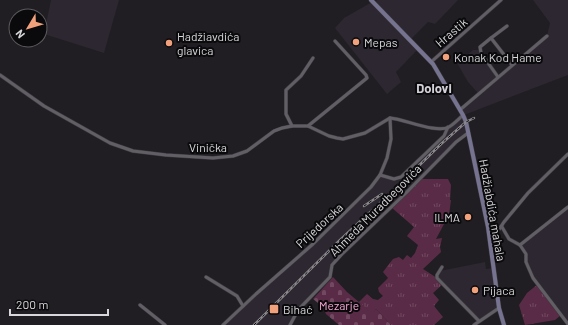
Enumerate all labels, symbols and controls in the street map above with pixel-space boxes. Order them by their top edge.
north arrow [8,8,48,48]
street label: Hrastik [432,14,470,50]
text: N [12,28,27,41]
place label: Hadžiavdića glavica [177,29,239,57]
place label: Mepas [364,35,398,49]
marker: Mepas [351,37,361,47]
marker: Hadžiavdića glavica [164,38,174,48]
place label: Konak Kod Hame [454,50,542,64]
marker: Konak Kod Hame [441,52,451,62]
district label: Dolovi [416,80,452,96]
street label: Vinička [189,140,227,154]
street label: Hadžiabdića mahala [477,158,509,262]
street label: Ahmeda Muradbegovića [326,161,424,259]
street label: Prijedorska [293,200,345,250]
place label: ILMA [434,210,460,224]
marker: ILMA [463,212,473,222]
place label: Pijaca [483,283,515,297]
marker: Pijaca [470,285,480,295]
scale bar [10,291,108,317]
text: 200 m [16,297,48,311]
park label: Mezarje [319,298,359,312]
place label: Bihać [283,302,312,316]
marker: Bihać [268,303,280,315]

